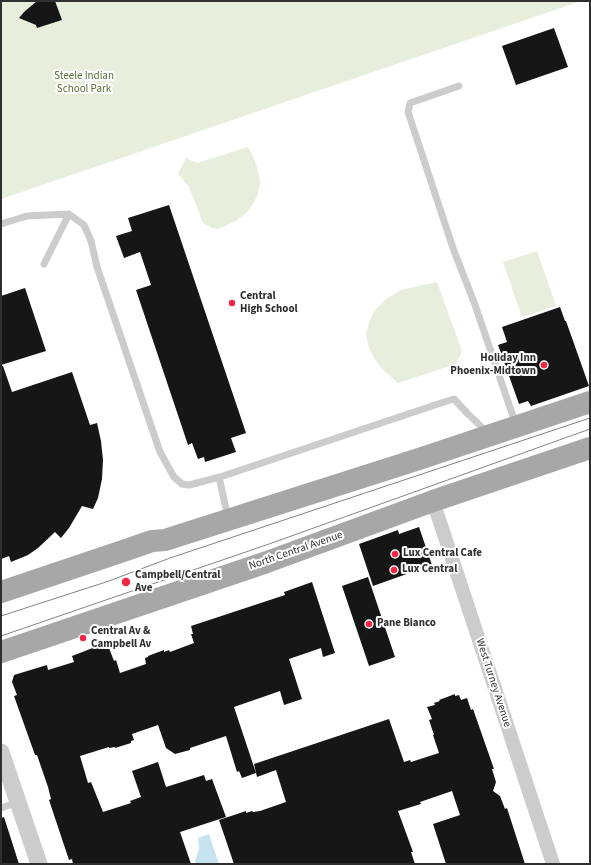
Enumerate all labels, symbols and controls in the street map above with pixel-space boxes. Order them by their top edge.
park label: Steele Indian School Park [54,70,114,96]
place label: Central High School [240,290,298,316]
marker: Central High School [227,298,237,308]
place label: Holiday Inn Phoenix-Midtown [450,352,536,378]
marker: Holiday Inn Phoenix-Midtown [539,360,549,370]
street label: North Central Avenue [247,529,345,573]
place label: Lux Central Cafe [403,547,482,561]
marker: Lux Central Cafe [390,549,400,559]
place label: Lux Central [402,563,457,577]
marker: Lux Central [389,565,399,575]
place label: Campbell/Central Ave [135,569,220,595]
marker: Campbell/Central Ave [120,576,132,588]
place label: Pane Bianco [377,617,436,631]
marker: Pane Bianco [364,619,374,629]
place label: Central Av & Campbell Av [91,625,151,651]
marker: Central Av & Campbell Av [78,633,88,643]
street label: West Turney Avenue [472,637,514,729]

